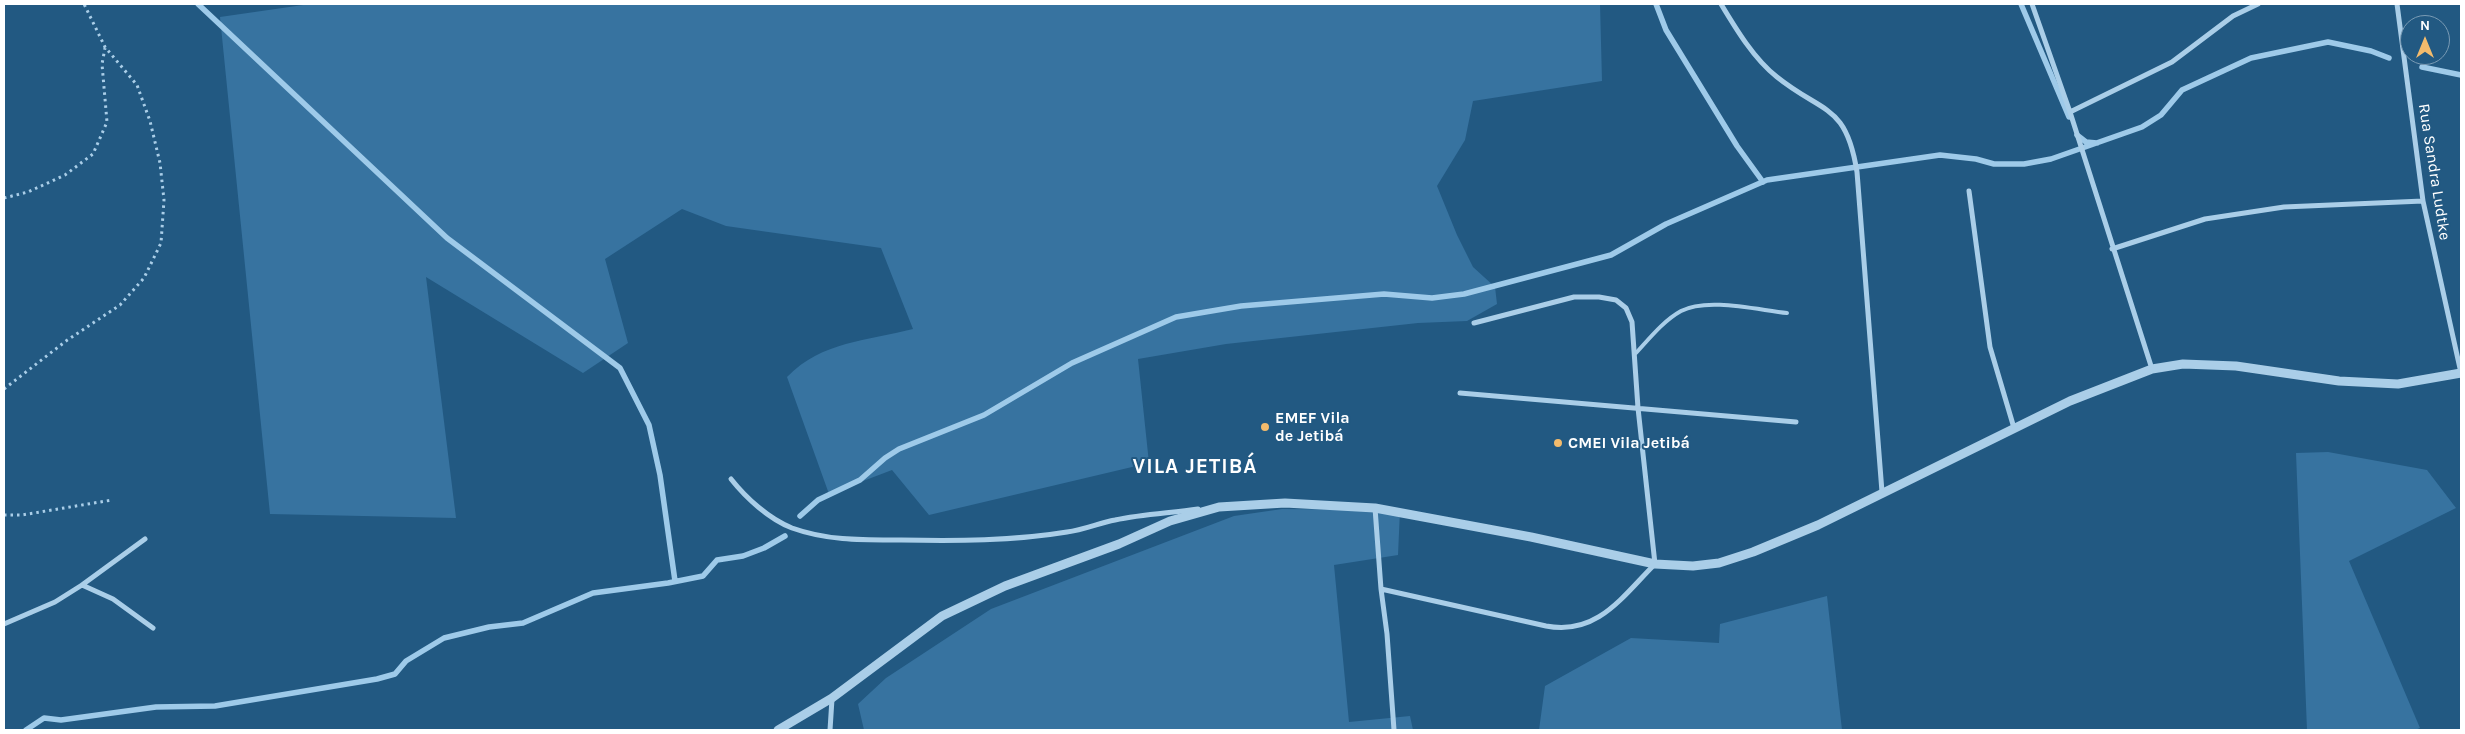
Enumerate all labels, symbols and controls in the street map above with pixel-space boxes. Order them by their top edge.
north arrow [2400,15,2450,65]
text: N [2420,17,2430,34]
street label: Rua Sandra Ludtke [2414,102,2454,242]
place label: EMEF Vila de Jetibá [1275,408,1350,446]
marker: EMEF Vila de Jetibá [1259,421,1271,433]
place label: CMEI Vila Jetibá [1568,433,1690,453]
marker: CMEI Vila Jetibá [1552,437,1564,449]
district label: VILA JETIBÁ [1131,454,1259,480]

